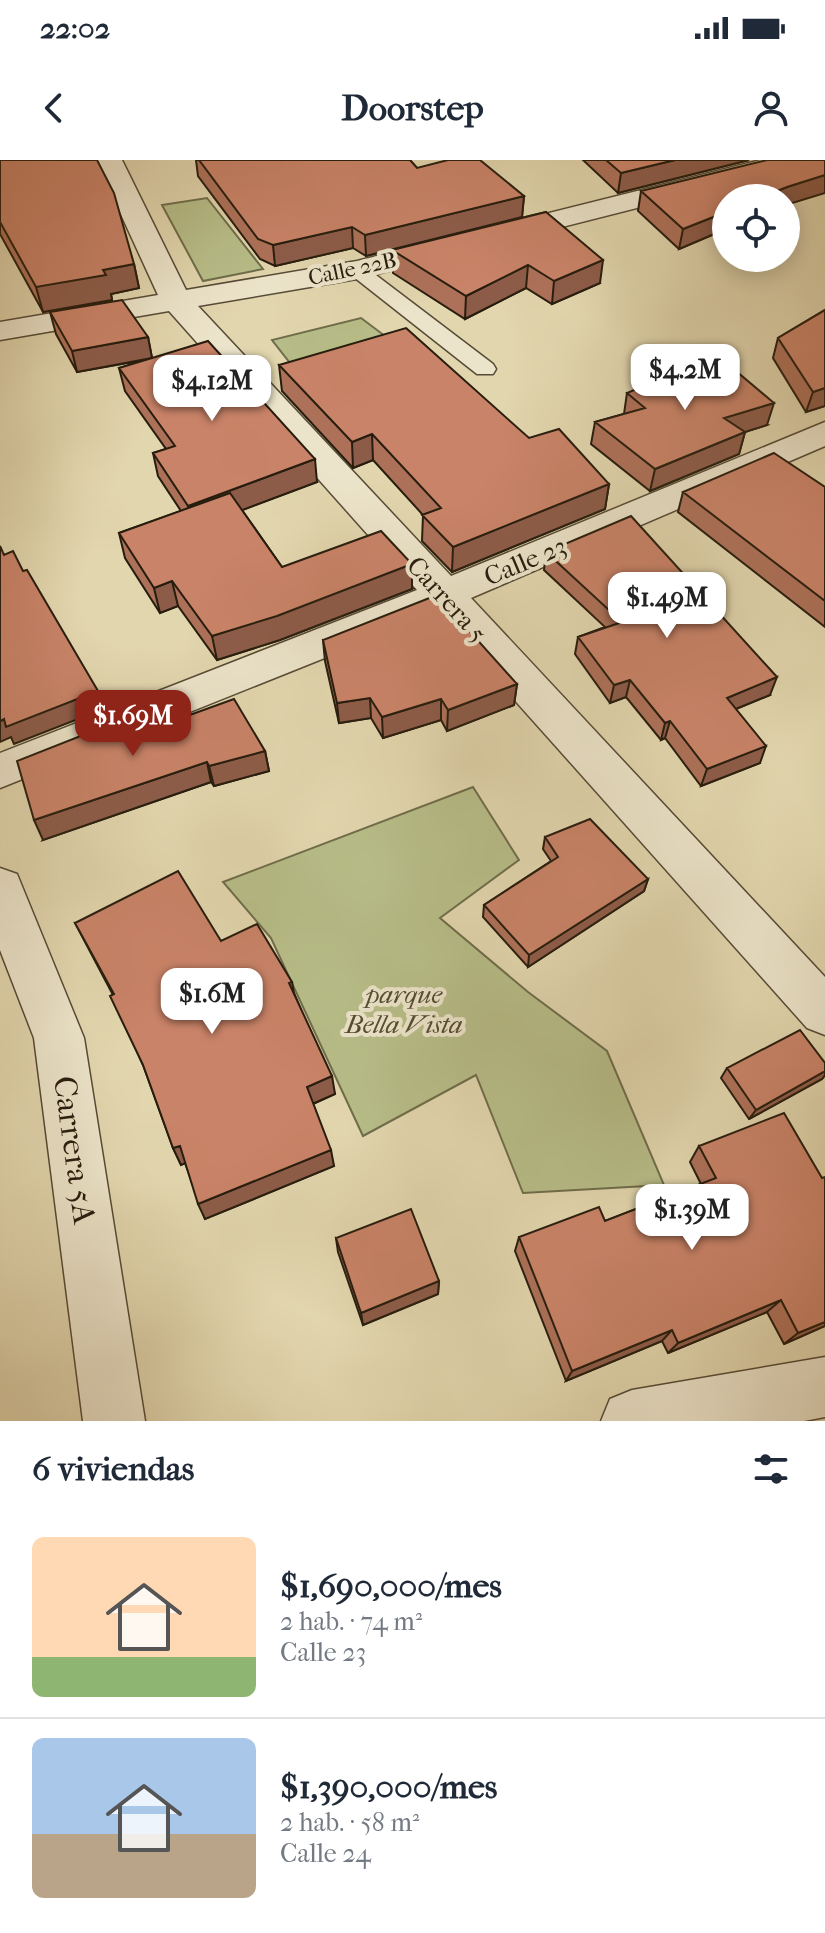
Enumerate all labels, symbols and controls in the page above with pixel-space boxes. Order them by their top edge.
text: 22:02 [40,11,110,46]
icon: back [32,86,76,130]
icon: person [749,86,793,130]
text: Doorstep [341,87,484,129]
map controls [712,184,800,272]
button: locate [712,184,800,272]
street label: Calle 22B [306,247,399,291]
pin: $4.2M [629,344,741,412]
text: $4.2M [649,354,721,385]
pin: $4.12M [147,355,277,423]
text: $4.12M [171,365,253,396]
street label: Calle 23 [479,530,571,593]
street label: Carrera 5 [400,550,493,648]
pin: $1.49M [602,572,732,640]
text: $1.49M [626,582,708,613]
pin: $1.69M [68,690,198,758]
text: $1.69M [93,700,173,731]
pin: $1.6M [156,968,268,1036]
text: $1.6M [179,978,245,1009]
park label: parque Bella Vista [343,979,463,1040]
street label: Carrera 5A [46,1074,103,1227]
pin: $1.39M [627,1184,757,1252]
text: $1.39M [654,1194,730,1225]
icon: filters [749,1447,793,1491]
text: 6 viviendas [32,1449,194,1489]
text: $1,690,000/mes [280,1566,502,1606]
icon: home [96,1569,192,1665]
text: 2 hab. · 74 m² [280,1606,422,1637]
text: Calle 23 [280,1637,366,1668]
text: $1,390,000/mes [280,1767,497,1807]
icon: home [96,1770,192,1866]
text: 2 hab. · 58 m² [280,1807,419,1838]
text: Calle 24 [280,1838,371,1869]

